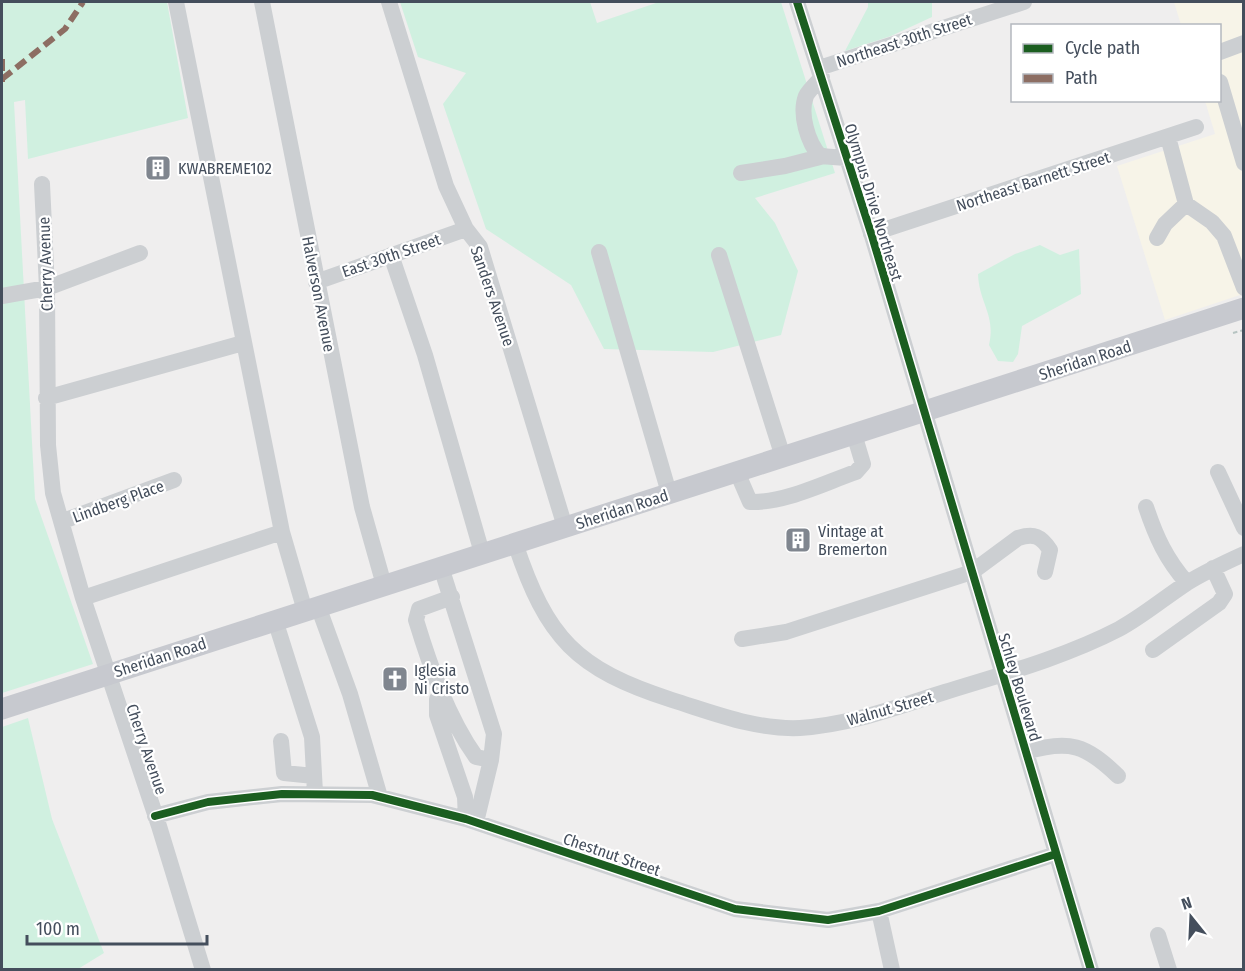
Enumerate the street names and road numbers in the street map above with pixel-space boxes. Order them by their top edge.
street label: Northeast 30th Street [834,9,975,71]
street label: Olympus Drive Northeast [841,121,907,284]
street label: Northeast Barnett Street [954,147,1113,215]
street label: Cherry Avenue [34,216,57,312]
street label: East 30th Street [339,229,444,281]
street label: Halverson Avenue [298,235,339,354]
street label: Sanders Avenue [466,244,519,349]
street label: Sheridan Road [1037,337,1134,384]
street label: Lindberg Place [70,476,167,527]
street label: Sheridan Road [574,486,671,533]
street label: Schley Boulevard [994,631,1045,744]
street label: Sheridan Road [112,634,209,681]
street label: Walnut Street [845,687,936,730]
street label: Cherry Avenue [122,701,171,797]
street label: Chestnut Street [561,829,664,880]

